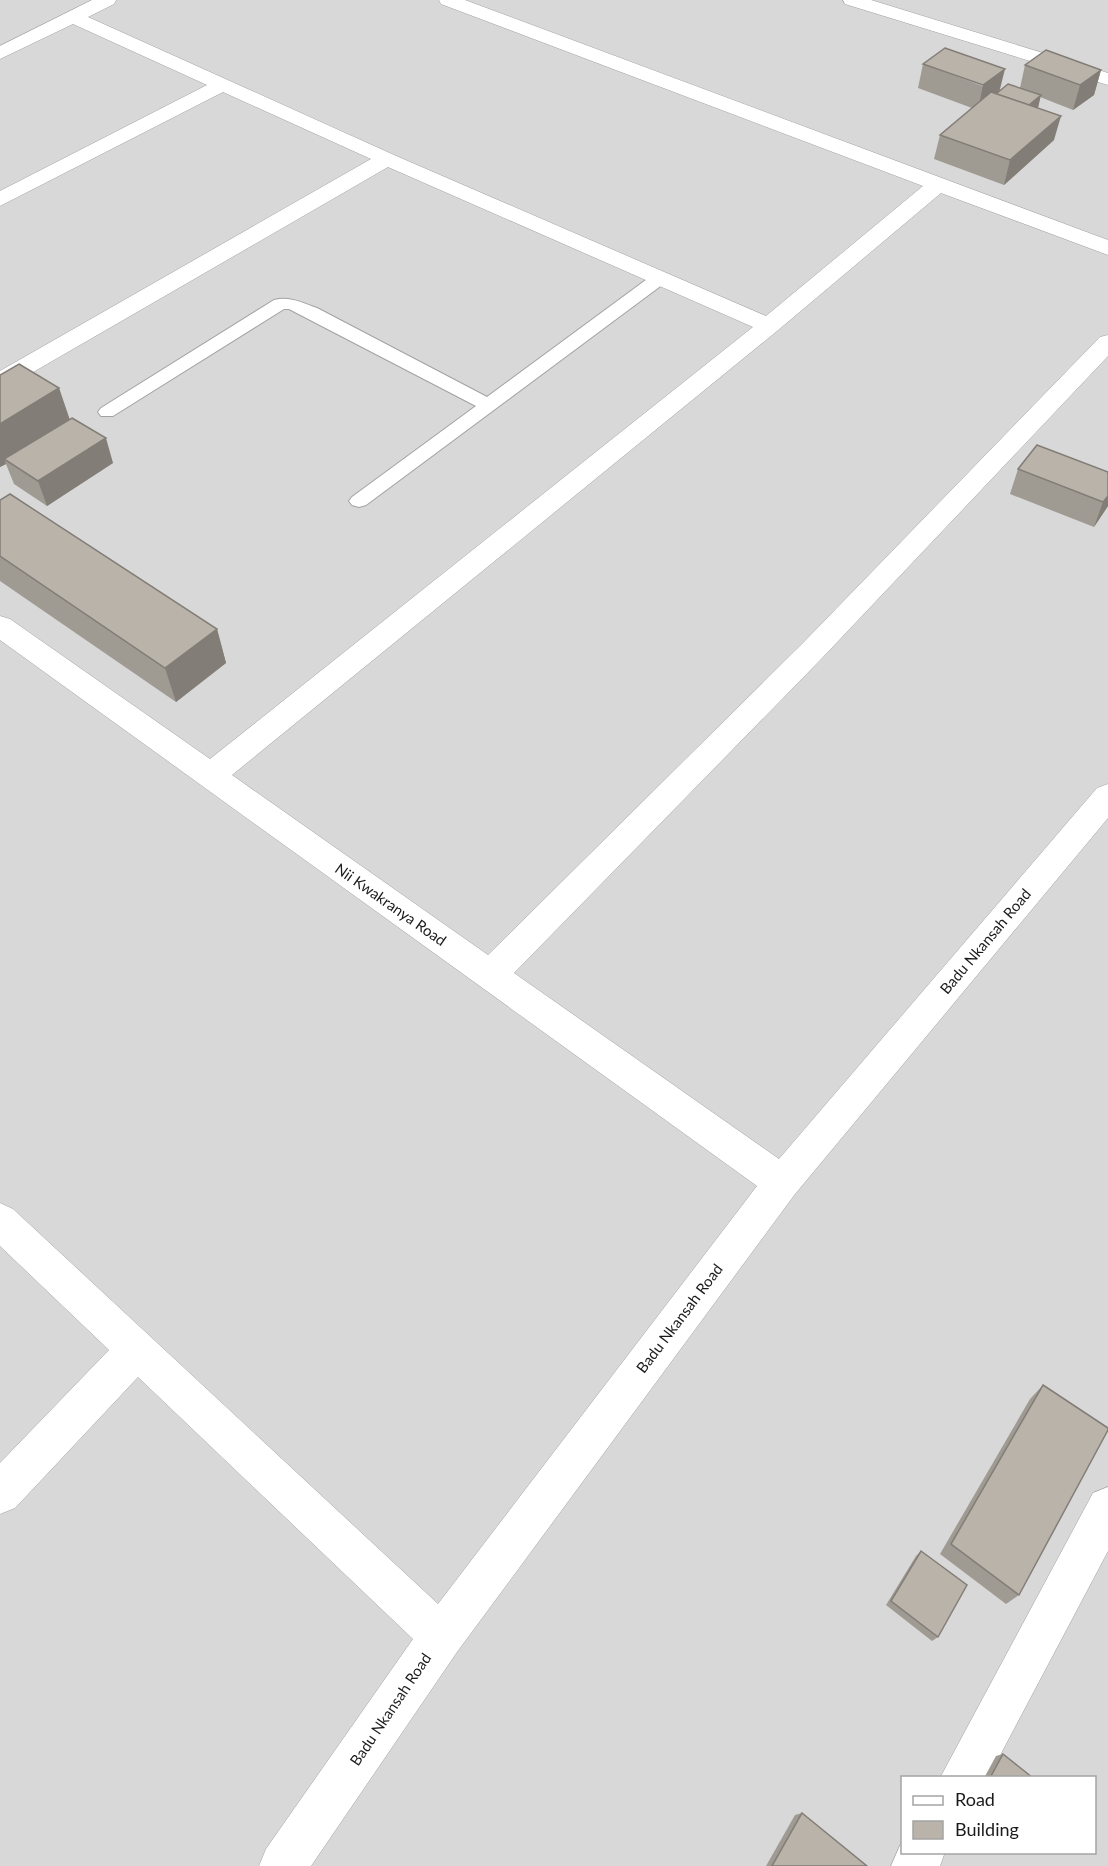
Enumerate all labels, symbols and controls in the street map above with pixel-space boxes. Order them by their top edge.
street label: Nii Kwakranya Road [332,859,450,949]
street label: Badu Nkansah Road [936,885,1034,997]
street label: Badu Nkansah Road [632,1260,726,1376]
street label: Badu Nkansah Road [346,1649,434,1769]
legend [901,1776,1096,1854]
text: Road [955,1788,995,1810]
text: Building [955,1818,1019,1840]

